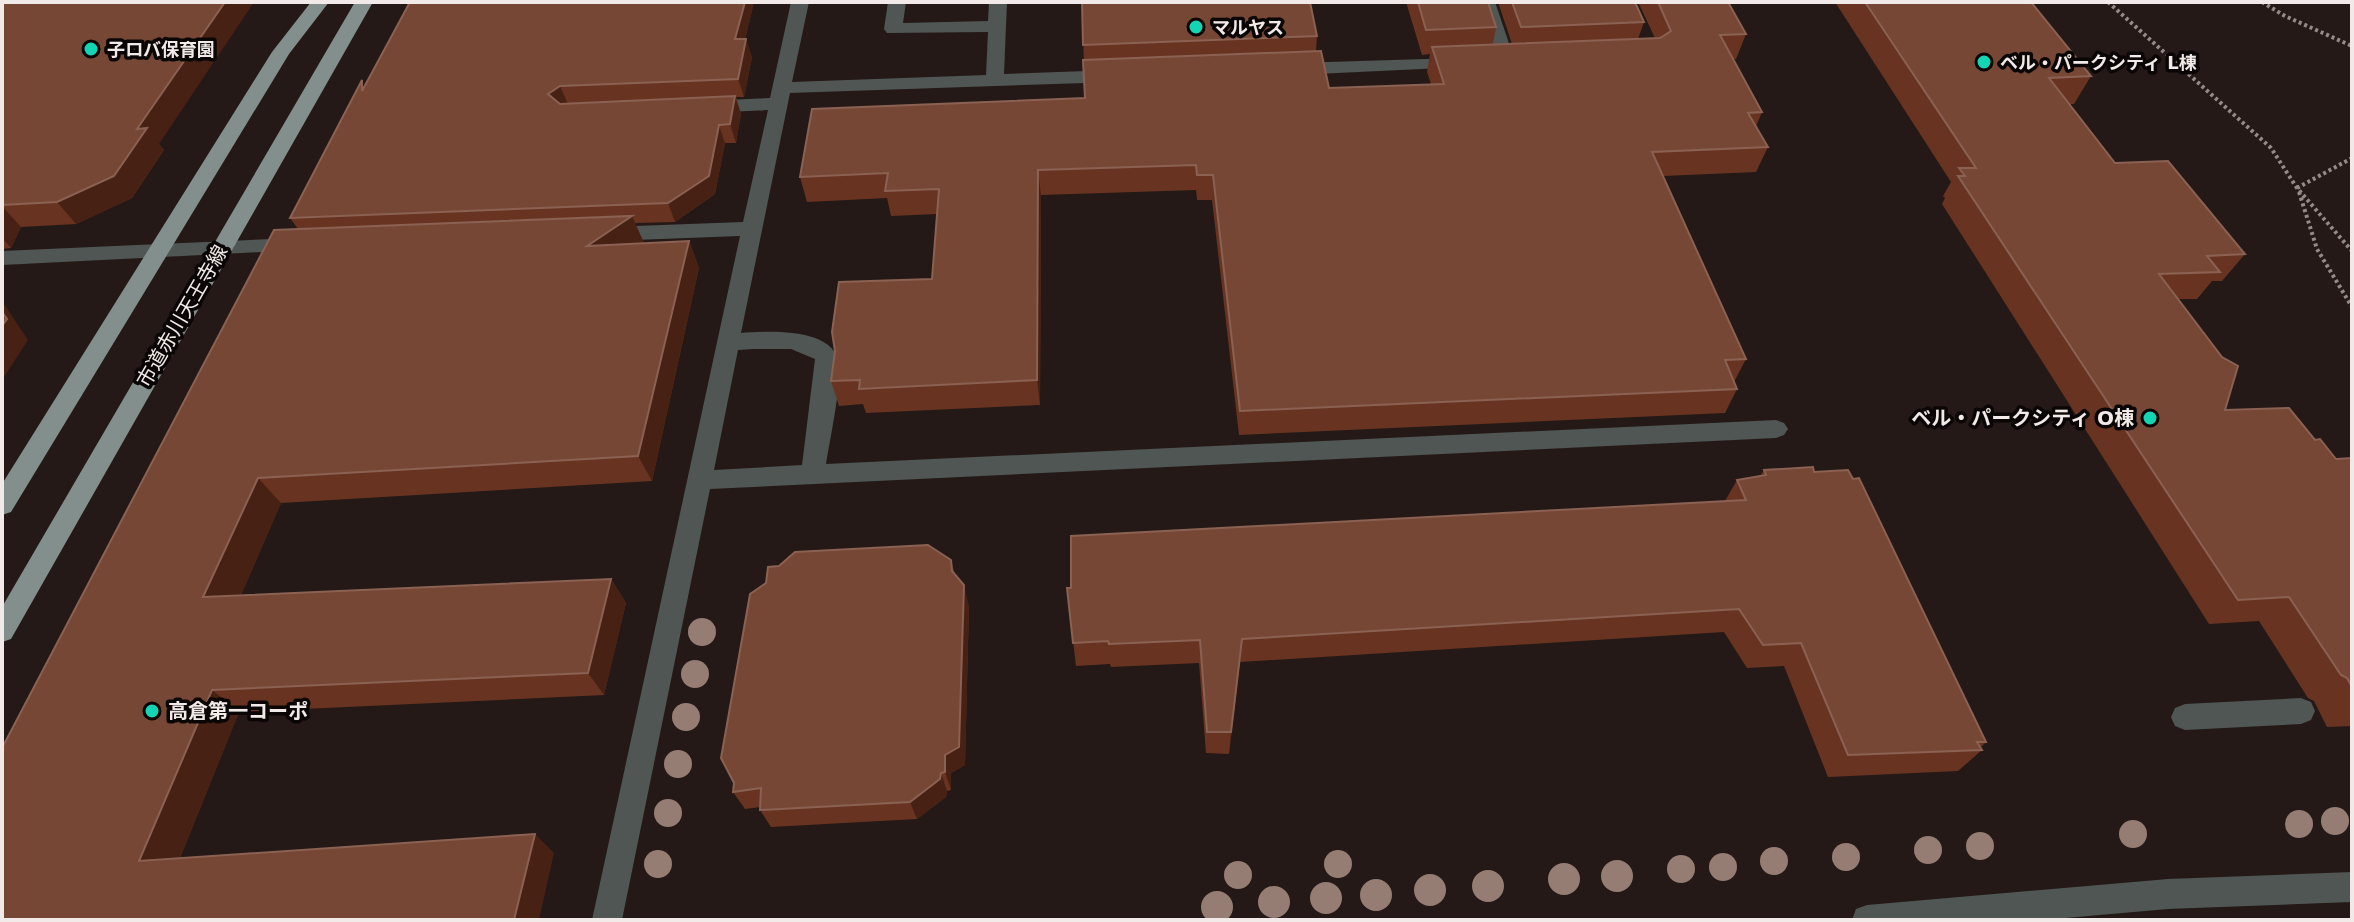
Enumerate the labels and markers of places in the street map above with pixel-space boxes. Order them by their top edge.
place label: マルヤス [1212,17,1284,38]
marker: マルヤス [1187,18,1205,36]
place label: 子ロバ保育園 [107,39,215,60]
marker: 子ロバ保育園 [82,40,100,58]
place label: ベル・パークシティ L棟 [2000,52,2197,73]
marker: ベル・パークシティ L棟 [1975,53,1993,71]
place label: ベル・パークシティ O棟 [1911,406,2134,430]
marker: ベル・パークシティ O棟 [2141,409,2159,427]
place label: 高倉第一コーポ [168,699,308,723]
marker: 高倉第一コーポ [143,702,161,720]

